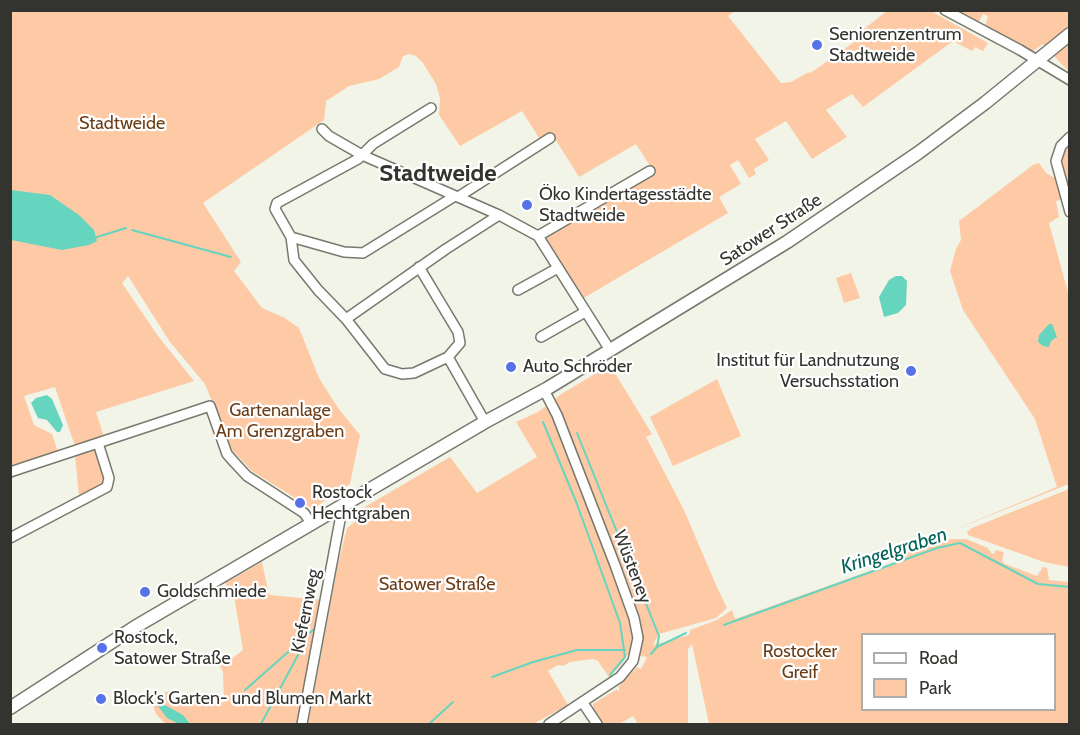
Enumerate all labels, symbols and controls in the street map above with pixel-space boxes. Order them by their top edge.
place label: Seniorenzentrum Stadtweide [829,24,962,66]
marker: Seniorenzentrum Stadtweide [810,38,824,52]
park label: Stadtweide [79,113,165,135]
district label: Stadtweide [379,160,497,188]
place label: Öko Kindertagesstädte Stadtweide [539,184,711,226]
street label: Satower Straße [716,189,826,271]
marker: Öko Kindertagesstädte Stadtweide [520,198,534,212]
place label: Institut für Landnutzung Versuchsstation [716,350,899,392]
place label: Auto Schröder [523,356,632,378]
marker: Auto Schröder [504,360,518,374]
marker: Institut für Landnutzung Versuchsstation [904,364,918,378]
park label: Gartenanlage Am Grenzgraben [216,400,344,442]
place label: Rostock Hechtgraben [312,482,410,524]
marker: Rostock Hechtgraben [293,496,307,510]
water label: Kringelgraben [838,523,950,579]
street label: Wüsteney [608,527,656,607]
street label: Kiefernweg [287,567,325,655]
park label: Satower Straße [379,574,495,596]
place label: Goldschmiede [157,581,266,603]
marker: Goldschmiede [138,585,152,599]
place label: Rostock, Satower Straße [114,627,231,670]
legend [861,633,1056,711]
marker: Rostock, Satower Straße [95,641,109,655]
park label: Rostocker Greif [763,641,837,684]
text: Road [919,647,958,669]
text: Park [919,677,951,699]
place label: Block's Garten- und Blumen Markt [113,688,372,710]
marker: Block's Garten- und Blumen Markt [94,692,108,706]

